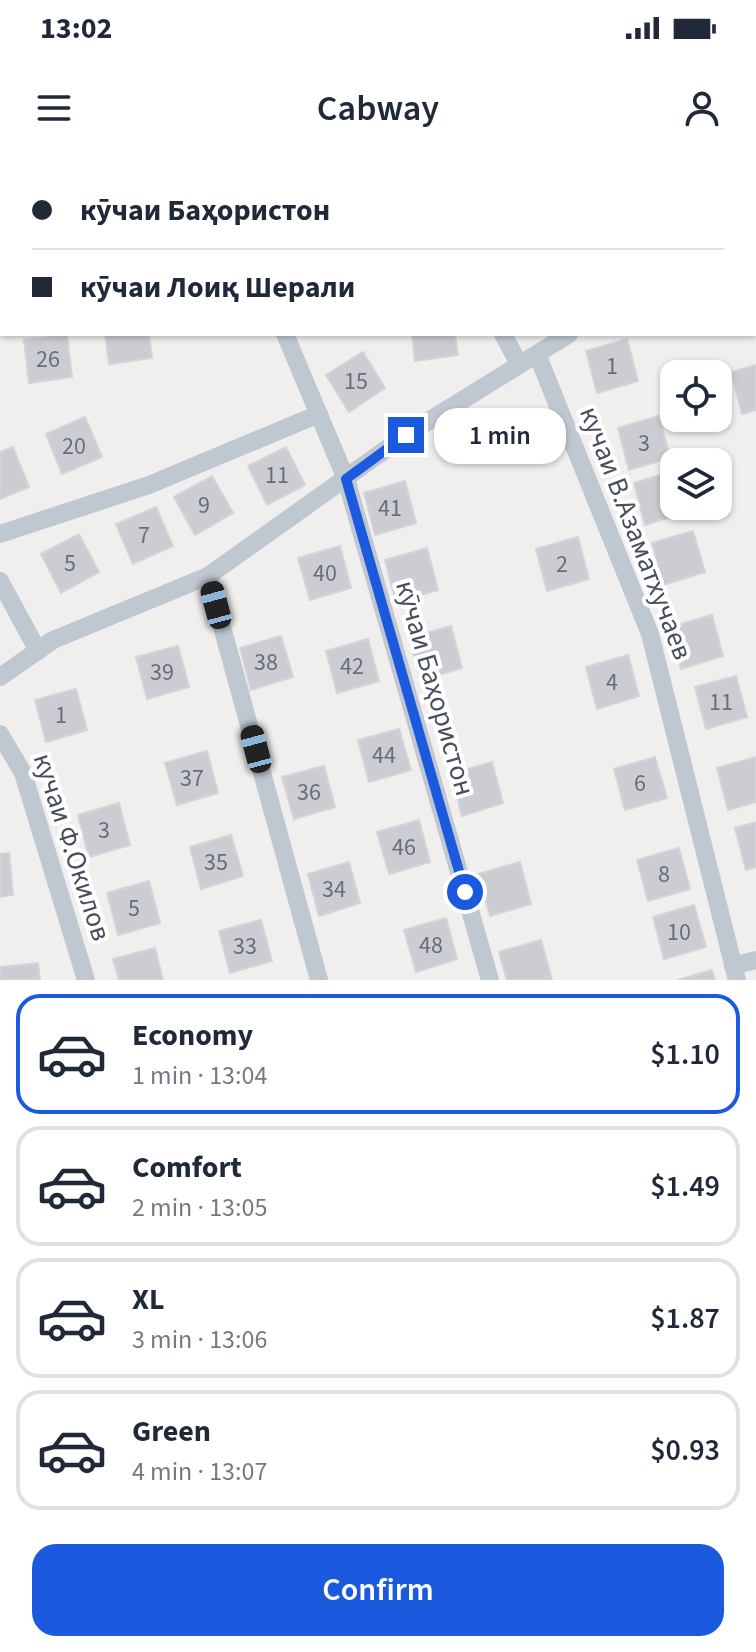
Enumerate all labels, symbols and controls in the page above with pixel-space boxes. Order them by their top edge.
text: 13:02 [40,7,112,50]
text: Cabway [317,83,439,134]
icon: menu [32,86,76,130]
icon: person [680,86,724,130]
text: кӯчаи Баҳористон [80,189,330,232]
text: кӯчаи Лоиқ Шерали [80,266,355,309]
house number: 26 [36,342,60,377]
house number: 1 [606,349,618,384]
map controls [660,360,732,520]
button: locate [660,360,732,432]
house number: 15 [344,364,368,399]
street label: кучаи В.Азаматхучаев [569,401,703,665]
callout: 1 min [434,407,566,463]
route end [388,417,424,453]
text: 1 min [469,417,531,454]
house number: 3 [638,426,650,461]
house number: 20 [62,429,86,464]
button: layers [660,448,732,520]
house number: 11 [265,458,289,493]
house number: 9 [198,488,210,523]
house number: 41 [378,491,402,526]
house number: 7 [138,518,150,553]
house number: 5 [64,546,76,581]
house number: 2 [556,547,568,582]
house number: 40 [313,556,337,591]
street label: кӯчаи Баҳористон [385,576,485,800]
car [198,579,234,631]
house number: 38 [254,645,278,680]
house number: 42 [340,649,364,684]
house number: 39 [150,655,174,690]
house number: 4 [606,665,618,700]
house number: 11 [709,685,733,720]
house number: 1 [55,698,67,733]
car [238,723,274,775]
house number: 44 [372,738,396,773]
street label: кучаи Ф.Окилов [23,748,121,946]
house number: 37 [180,761,204,796]
house number: 6 [634,766,646,801]
house number: 36 [297,775,321,810]
house number: 3 [98,813,110,848]
house number: 46 [392,830,416,865]
house number: 35 [204,845,228,880]
house number: 8 [658,857,670,892]
house number: 34 [322,872,346,907]
route start [447,874,483,910]
house number: 5 [128,891,140,926]
house number: 10 [667,915,691,950]
house number: 48 [419,928,443,963]
house number: 33 [233,929,257,964]
text: Economy [132,1014,253,1057]
icon: car [36,1018,108,1090]
text: $1.10 [650,1033,720,1076]
text: 1 min · 13:04 [132,1057,267,1094]
text: Comfort [132,1146,242,1189]
icon: car [36,1150,108,1222]
text: $1.49 [650,1165,720,1208]
text: 2 min · 13:05 [132,1189,267,1226]
text: XL [132,1278,165,1321]
icon: car [36,1282,108,1354]
text: $1.87 [650,1297,720,1340]
text: 3 min · 13:06 [132,1321,267,1358]
text: Green [132,1410,211,1453]
icon: car [36,1414,108,1486]
text: $0.93 [650,1429,720,1472]
text: 4 min · 13:07 [132,1453,267,1490]
button: Confirm [32,1544,724,1636]

